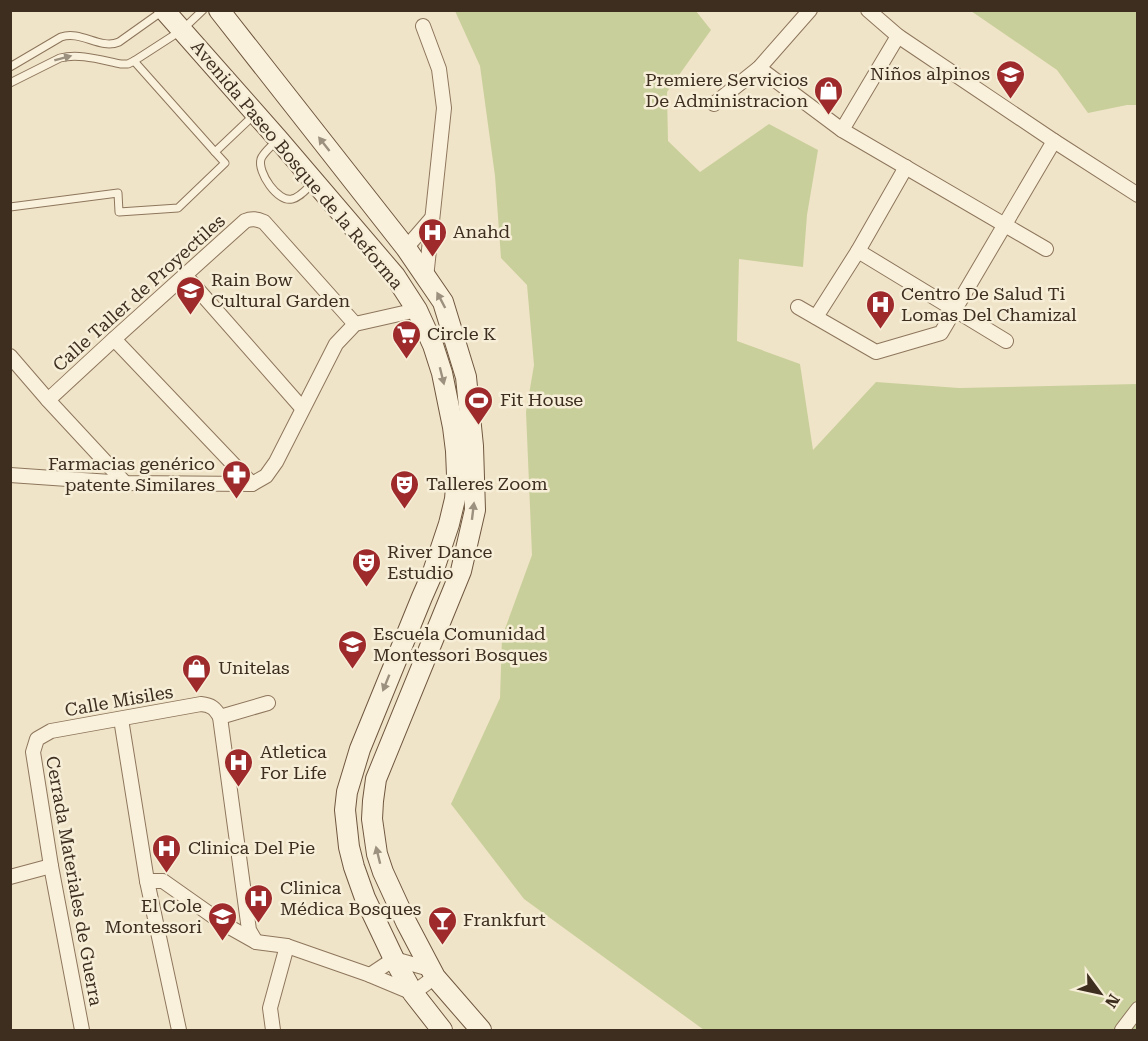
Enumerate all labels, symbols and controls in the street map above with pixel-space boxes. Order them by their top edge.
street label: Avenida Paseo Bosque de la Reforma [187,36,408,294]
one-way arrow [54,53,72,63]
school or university icon: Niños alpinos [995,58,1027,100]
place label: Niños alpinos [870,63,990,84]
place label: Premiere Servicios De Administracion [645,69,808,111]
shop icon: Premiere Servicios De Administracion [813,74,845,116]
one-way arrow [319,137,331,152]
street label: Calle Taller de Proyectiles [48,210,229,375]
hospital icon: Anahd [416,216,448,258]
place label: Anahd [453,221,511,242]
place label: Rain Bow Cultural Garden [211,269,350,311]
school or university icon: Rain Bow Cultural Garden [174,274,206,316]
place label: Centro De Salud Ti Lomas Del Chamizal [901,283,1077,325]
hospital icon: Centro De Salud Ti Lomas Del Chamizal [864,288,896,330]
one-way arrow [436,292,445,309]
supermarket icon: Circle K [390,318,422,360]
place label: Circle K [427,323,496,344]
one-way arrow [438,367,448,385]
sports icon: Fit House [463,384,495,426]
place label: Fit House [500,389,583,410]
place label: Farmacias genérico patente Similares [48,453,215,495]
pharmacy icon: Farmacias genérico patente Similares [220,458,252,500]
theatre icon: Talleres Zoom [389,468,421,510]
place label: Talleres Zoom [426,473,548,494]
one-way arrow [469,502,478,521]
place label: River Dance Estudio [387,541,492,583]
theatre icon: River Dance Estudio [350,546,382,588]
place label: Escuela Comunidad Montessori Bosques [373,623,547,665]
school or university icon: Escuela Comunidad Montessori Bosques [336,628,368,670]
shop icon: Unitelas [181,652,213,694]
place label: Unitelas [218,657,290,678]
one-way arrow [381,674,390,692]
street label: Calle Misiles [63,681,175,720]
place label: Atletica For Life [260,741,327,783]
hospital icon: Atletica For Life [223,746,255,788]
street label: Cerrada Materiales de Guerra [42,754,107,1008]
hospital icon: Clinica Del Pie [151,832,183,874]
place label: Clinica Del Pie [188,837,315,858]
one-way arrow [373,846,383,865]
place label: Clinica Médica Bosques [280,877,421,919]
hospital icon: Clinica Médica Bosques [243,882,275,924]
place label: El Cole Montessori [105,895,202,937]
school or university icon: El Cole Montessori [207,900,239,942]
bar icon: Frankfurt [426,904,458,946]
place label: Frankfurt [463,909,546,930]
north arrow [1070,963,1130,1023]
text: N [1101,991,1123,1011]

